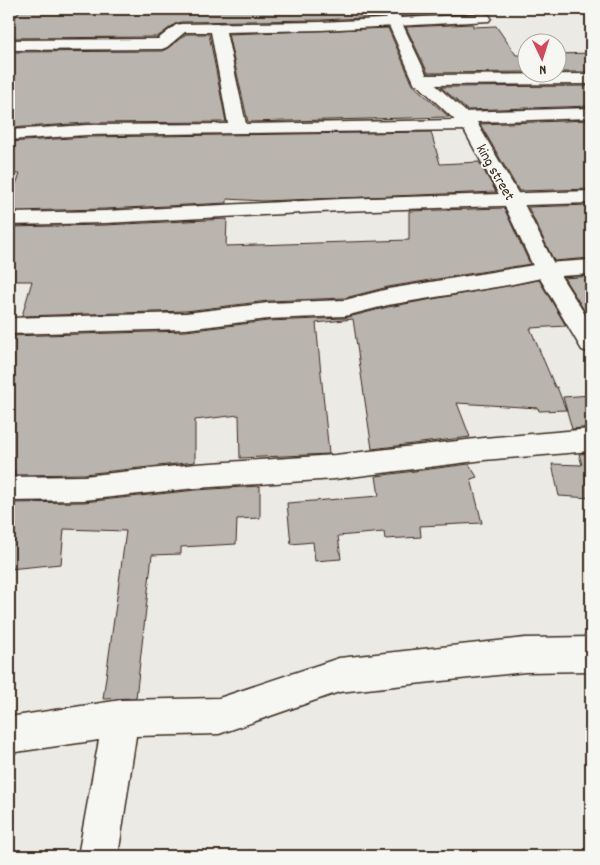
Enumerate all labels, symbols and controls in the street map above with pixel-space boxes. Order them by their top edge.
north arrow [518,32,568,82]
text: N [539,59,547,79]
street label: king street [469,141,520,206]

